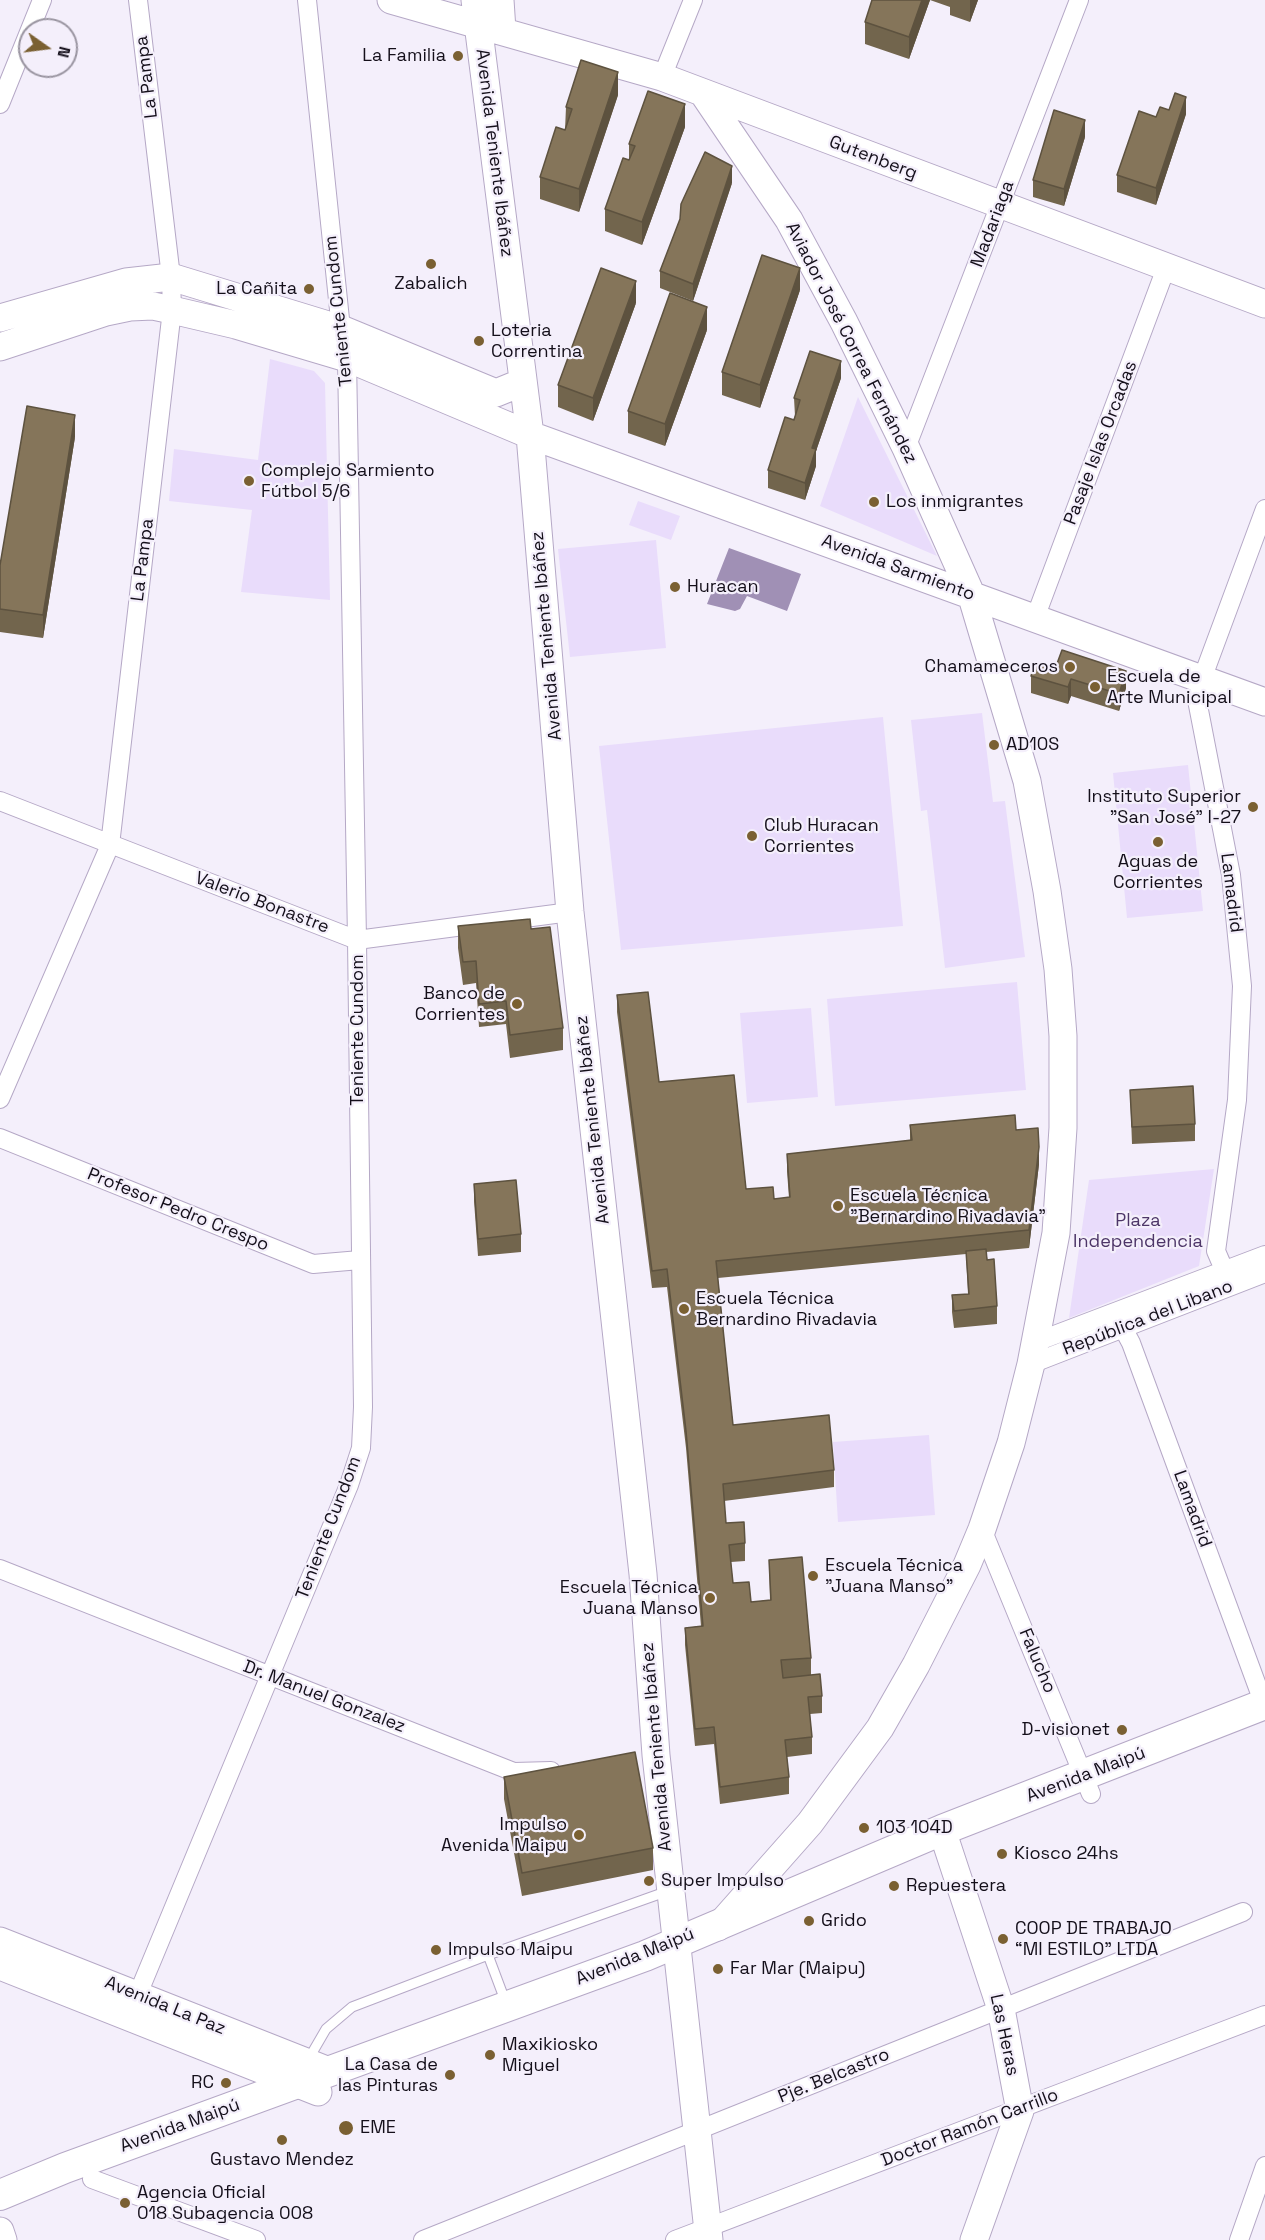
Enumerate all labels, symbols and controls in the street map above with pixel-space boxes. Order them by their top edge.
north arrow [18,18,78,78]
street label: La Pampa [131,34,163,120]
text: N [53,44,75,60]
place label: La Familia [362,45,446,67]
street label: Avenida Teniente Ibáñez [471,48,517,258]
marker: La Familia [451,49,465,63]
street label: Gutenberg [826,131,920,185]
street label: Madariaga [967,178,1019,270]
street label: Aviador José Correa Fernández [781,219,921,467]
street label: Teniente Cundom [320,235,358,387]
marker: Zabalich [424,257,438,271]
place label: Zabalich [394,273,468,295]
place label: La Cañita [216,278,297,300]
marker: La Cañita [302,282,316,296]
place label: Loteria Correntina [491,320,582,362]
marker: Loteria Correntina [472,334,486,348]
street label: Pasaje Islas Orcadas [1060,358,1142,528]
place label: Complejo Sarmiento Fútbol 5/6 [261,460,435,502]
marker: Complejo Sarmiento Fútbol 5/6 [242,474,256,488]
place label: Los inmigrantes [886,491,1024,513]
marker: Los inmigrantes [867,495,881,509]
street label: La Pampa [127,517,159,603]
street label: Avenida Sarmiento [818,530,978,606]
street label: Avenida Teniente Ibáñez [527,531,567,741]
place label: Huracan [687,576,759,598]
marker: Huracan [668,580,682,594]
place label: Chamameceros [925,656,1058,678]
marker: Chamameceros [1063,660,1077,674]
place label: Escuela de Arte Municipal [1107,666,1232,708]
marker: Escuela de Arte Municipal [1088,680,1102,694]
place label: AD10S [1006,734,1059,756]
marker: AD10S [987,738,1001,752]
place label: Instituto Superior "San José" I-27 [1087,786,1241,828]
marker: Instituto Superior "San José" I-27 [1246,800,1260,814]
place label: Club Huracan Corrientes [764,815,879,858]
marker: Club Huracan Corrientes [745,829,759,843]
marker: Aguas de Corrientes [1151,835,1165,849]
place label: Aguas de Corrientes [1113,851,1203,894]
street label: Lamadrid [1215,852,1247,934]
street label: Valerio Bonastre [192,867,332,939]
street label: Teniente Cundom [347,954,369,1106]
place label: Banco de Corrientes [415,983,505,1026]
marker: Banco de Corrientes [510,997,524,1011]
street label: Avenida Teniente Ibáñez [571,1015,615,1225]
street label: Profesor Pedro Crespo [84,1164,272,1256]
place label: Escuela Técnica "Bernardino Rivadavia" [850,1185,1046,1228]
marker: Escuela Técnica "Bernardino Rivadavia" [831,1199,845,1213]
park label: Plaza Independencia [1073,1210,1203,1252]
street label: República del Libano [1060,1276,1236,1360]
place label: Escuela Técnica Bernardino Rivadavia [696,1288,877,1330]
marker: Escuela Técnica Bernardino Rivadavia [677,1302,691,1316]
street label: Teniente Cundom [292,1453,366,1603]
street label: Lamadrid [1168,1468,1216,1550]
place label: Escuela Técnica "Juana Manso" [825,1555,963,1598]
marker: Escuela Técnica "Juana Manso" [806,1569,820,1583]
place label: Escuela Técnica Juana Manso [560,1577,698,1620]
marker: Escuela Técnica Juana Manso [703,1591,717,1605]
street label: Falucho [1014,1625,1060,1697]
street label: Avenida Teniente Ibáñez [637,1642,677,1852]
street label: Dr. Manuel Gonzalez [240,1656,408,1738]
place label: D-visionet [1021,1719,1110,1741]
marker: D-visionet [1115,1723,1129,1737]
street label: Avenida Maipú [1023,1742,1149,1808]
place label: Impulso Avenida Maipu [441,1814,567,1856]
place label: 103 104D [876,1817,953,1839]
marker: 103 104D [857,1821,871,1835]
marker: Impulso Avenida Maipu [572,1828,586,1842]
place label: Kiosco 24hs [1014,1843,1119,1865]
marker: Kiosco 24hs [995,1847,1009,1861]
place label: Super Impulso [661,1870,784,1892]
marker: Super Impulso [642,1874,656,1888]
place label: Repuestera [906,1875,1006,1897]
marker: Repuestera [887,1879,901,1893]
place label: Grido [821,1910,867,1932]
marker: Grido [802,1914,816,1928]
place label: COOP DE TRABAJO “MI ESTILO” LTDA [1015,1918,1172,1960]
street label: Avenida Maipú [573,1923,697,1991]
marker: COOP DE TRABAJO “MI ESTILO” LTDA [996,1932,1010,1946]
place label: Impulso Maipu [448,1939,573,1961]
marker: Impulso Maipu [429,1943,443,1957]
place label: Far Mar (Maipu) [730,1958,865,1980]
marker: Far Mar (Maipu) [711,1962,725,1976]
street label: Avenida La Paz [102,1972,228,2040]
street label: Las Heras [985,1992,1023,2078]
place label: Maxikiosko Miguel [502,2034,598,2076]
street label: Pje. Belcastro [775,2044,893,2108]
marker: Maxikiosko Miguel [483,2048,497,2062]
place label: La Casa de las Pinturas [338,2054,438,2096]
marker: La Casa de las Pinturas [443,2068,457,2082]
place label: RC [191,2072,214,2094]
marker: RC [219,2076,233,2090]
street label: Doctor Ramón Carrillo [878,2084,1062,2172]
street label: Avenida Maipú [117,2094,243,2158]
place label: EME [360,2117,396,2139]
marker: EME [337,2119,355,2137]
marker: Gustavo Mendez [275,2133,289,2147]
place label: Gustavo Mendez [210,2149,354,2171]
place label: Agencia Oficial 018 Subagencia 008 [137,2182,313,2224]
marker: Agencia Oficial 018 Subagencia 008 [118,2196,132,2210]

